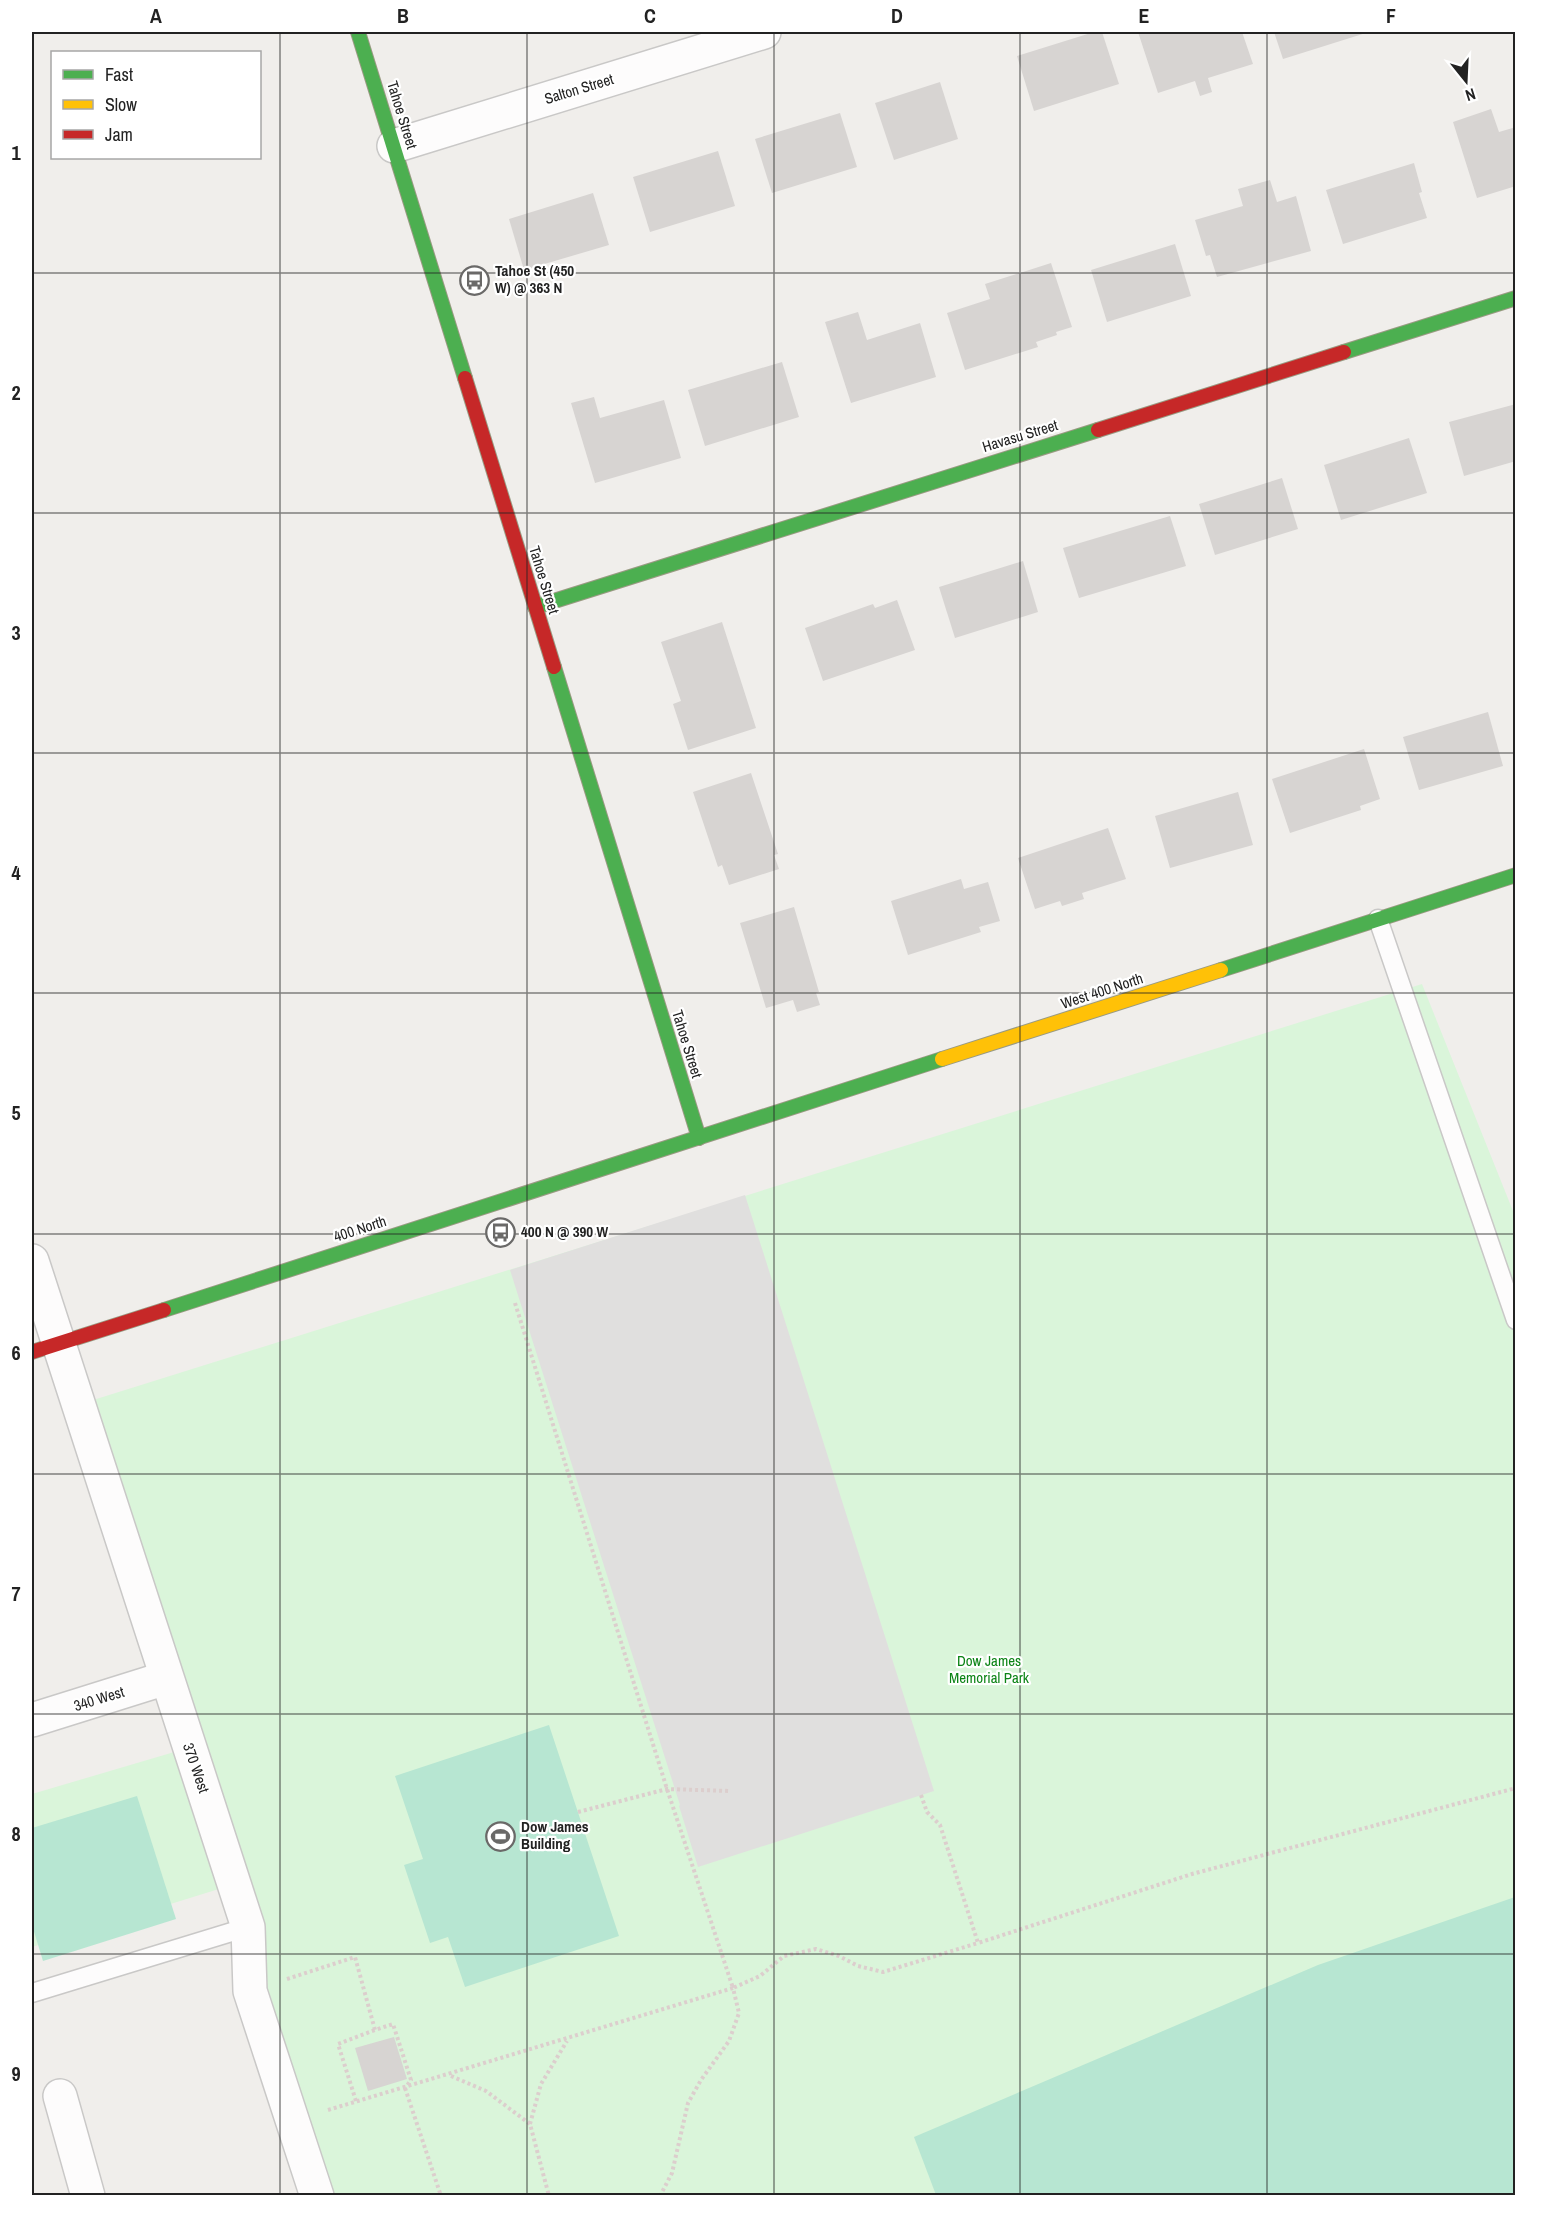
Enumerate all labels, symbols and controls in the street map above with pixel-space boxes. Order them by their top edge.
text: A [150,2,162,29]
text: B [397,2,409,29]
text: C [644,2,656,29]
text: D [891,2,903,29]
text: E [1139,2,1150,29]
text: F [1386,2,1396,29]
legend [51,51,261,159]
north arrow [1436,51,1496,111]
text: Fast [105,62,133,87]
street label: Salton Street [542,68,616,109]
street label: Tahoe Street [382,78,423,152]
text: N [1463,83,1479,107]
text: Slow [105,92,137,117]
text: Jam [105,122,133,147]
text: 1 [11,139,21,166]
place label: Tahoe St (450 W) @ 363 N [495,260,574,298]
bus stop icon: Tahoe St (450 W) @ 363 N [458,264,490,296]
text: 2 [11,379,21,406]
street label: Havasu Street [980,414,1061,457]
street label: Tahoe Street [524,543,565,617]
text: 3 [11,619,21,646]
text: 4 [11,859,21,886]
street label: West 400 North [1058,967,1146,1014]
street label: Tahoe Street [667,1007,708,1081]
text: 5 [11,1099,21,1126]
street label: 400 North [331,1210,389,1247]
bus stop icon: 400 N @ 390 W [484,1216,516,1248]
place label: 400 N @ 390 W [521,1221,609,1242]
text: 6 [11,1339,21,1366]
text: 7 [11,1580,21,1607]
park label: Dow James Memorial Park [949,1650,1030,1688]
street label: 340 West [71,1681,127,1716]
street label: 370 West [178,1740,215,1796]
place label: Dow James Building [521,1816,589,1854]
text: 8 [11,1820,21,1847]
sports icon: Dow James Building [484,1820,516,1852]
text: 9 [11,2060,21,2087]

